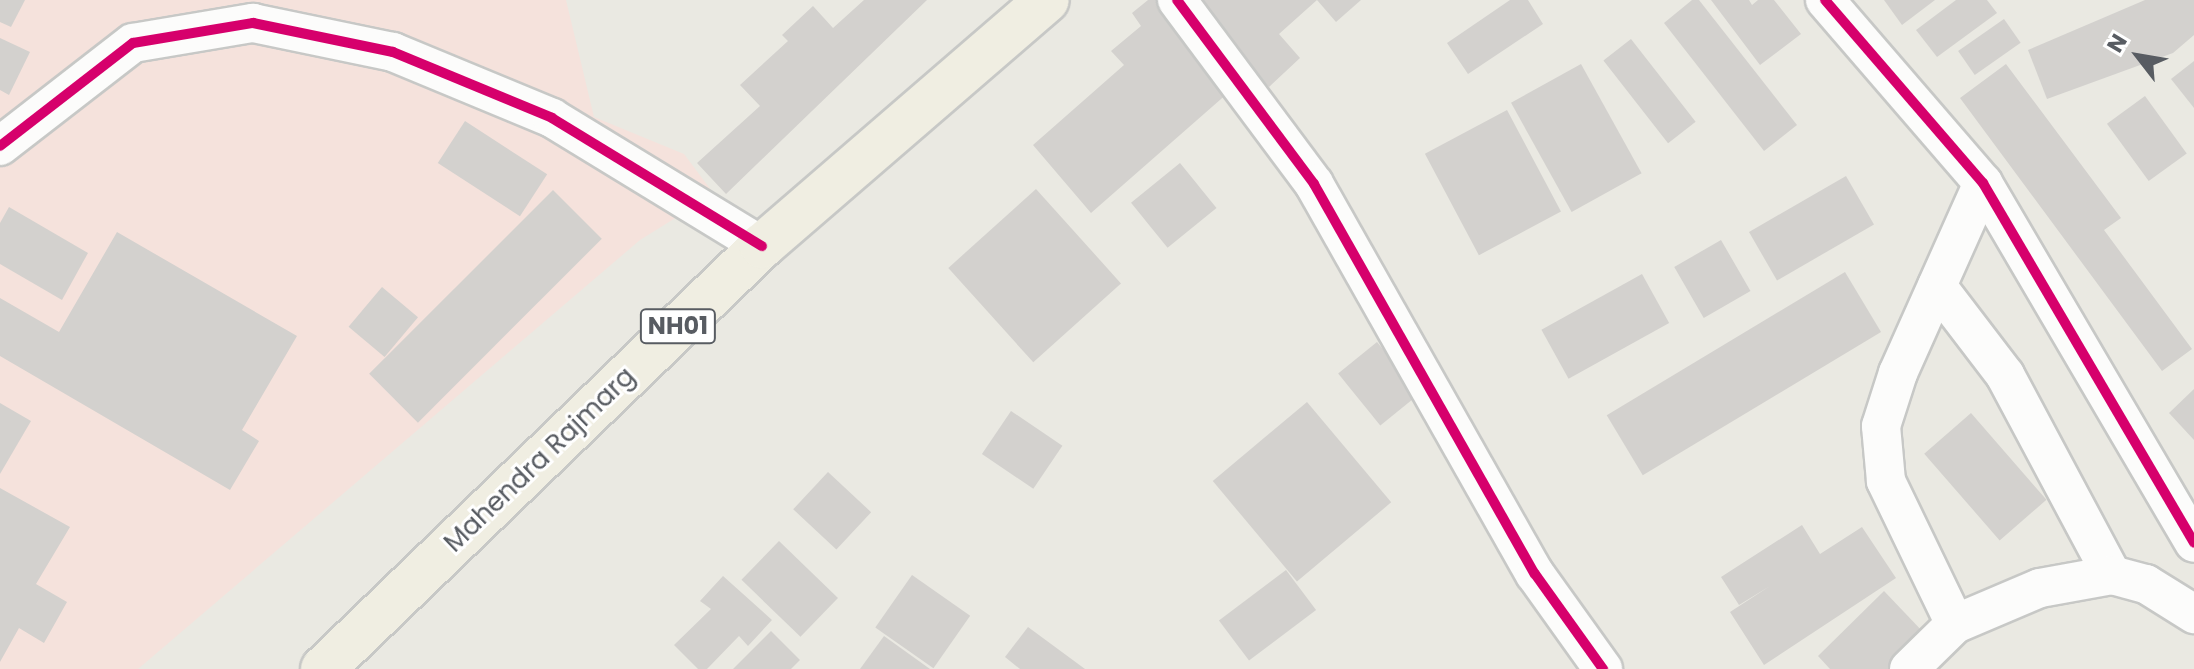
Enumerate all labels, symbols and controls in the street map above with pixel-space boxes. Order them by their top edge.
north arrow [2098,16,2178,96]
text: N [2099,28,2135,58]
road number: NH01 [638,306,718,346]
street label: Mahendra Rajmarg [438,361,642,559]

